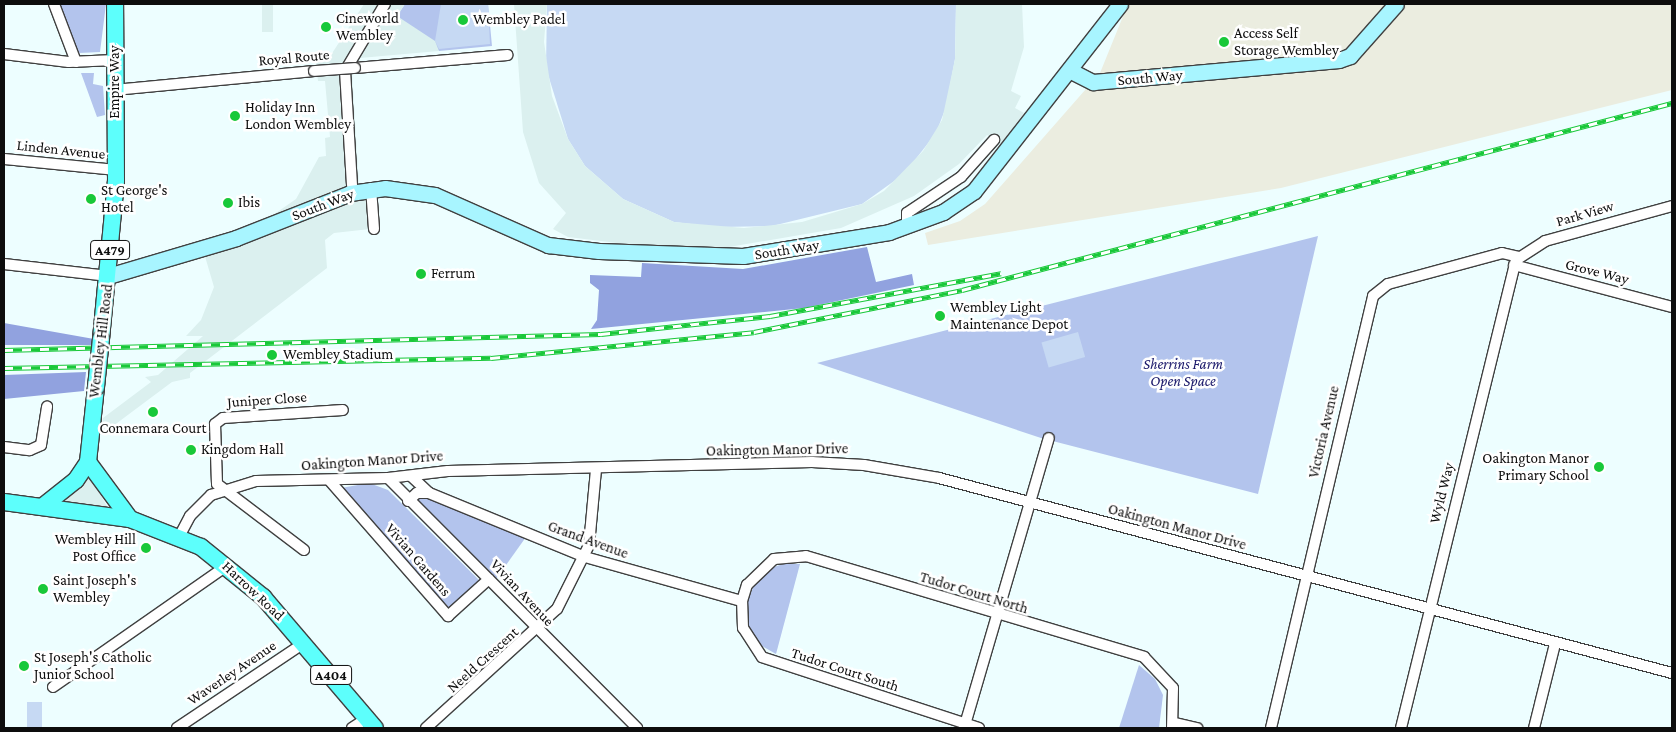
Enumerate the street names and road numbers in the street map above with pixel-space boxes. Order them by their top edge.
street label: Empire Way [106,45,124,119]
street label: Royal Route [258,46,330,70]
street label: South Way [1117,66,1183,90]
street label: Linden Avenue [16,136,106,164]
street label: South Way [289,185,357,225]
street label: Park View [1554,197,1616,231]
street label: South Way [753,236,821,264]
road number: A479 [90,238,130,262]
street label: Grove Way [1563,255,1631,289]
street label: Wembley Hill Road [85,283,117,399]
street label: Victoria Avenue [1305,384,1343,480]
street label: Juniper Close [227,388,307,412]
street label: Oakington Manor Drive [706,440,848,460]
street label: Oakington Manor Drive [300,447,444,475]
street label: Wyld Way [1426,461,1458,525]
street label: Oakington Manor Drive [1106,500,1248,554]
street label: Grand Avenue [545,517,631,563]
street label: Vivian Gardens [381,520,455,600]
street label: Vivian Avenue [486,556,558,630]
street label: Harrow Road [218,558,288,624]
street label: Tudor Court North [918,568,1030,618]
street label: Neeld Crescent [444,623,522,697]
street label: Waverley Avenue [184,637,280,709]
street label: Tudor Court South [789,644,901,696]
road number: A404 [310,664,352,686]

